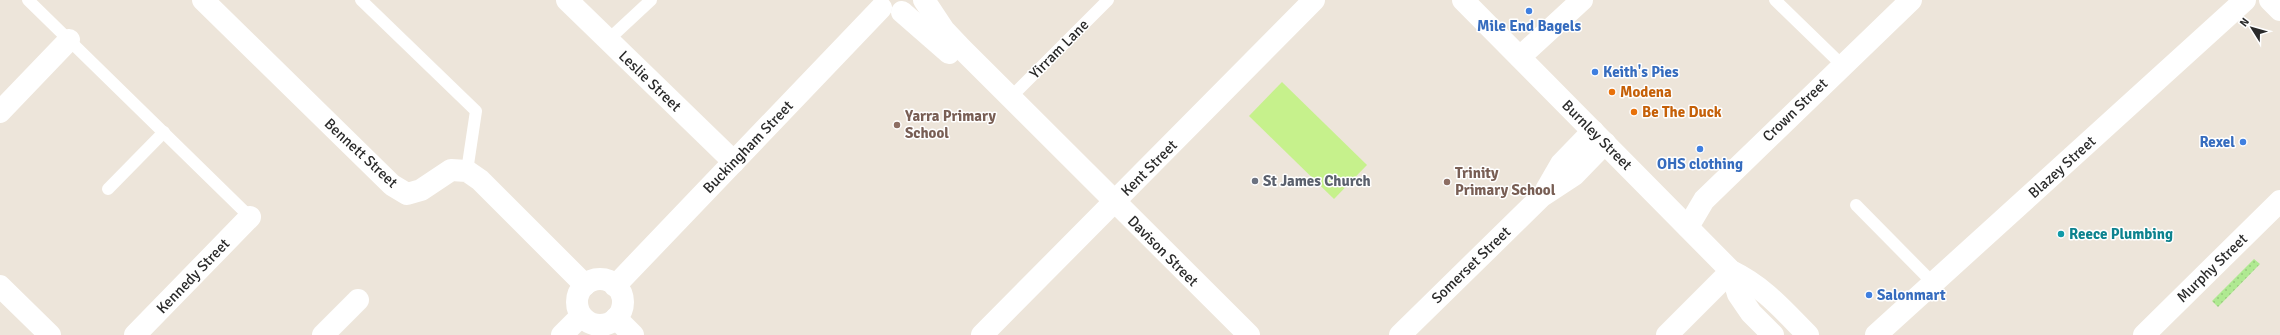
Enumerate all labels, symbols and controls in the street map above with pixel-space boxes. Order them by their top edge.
marker: Mile End Bagels [1524,6,1534,16]
north arrow [2232,8,2272,48]
text: N [2237,15,2252,29]
street label: Yirram Lane [1026,16,1092,82]
place label: Mile End Bagels [1477,17,1581,35]
street label: Leslie Street [615,47,685,115]
place label: Keith's Pies [1603,63,1679,81]
marker: Keith's Pies [1590,67,1600,77]
street label: Crown Street [1759,75,1831,145]
place label: Modena [1620,83,1672,101]
marker: Modena [1607,87,1617,97]
street label: Burnley Street [1558,96,1636,174]
street label: Buckingham Street [699,97,797,197]
place label: Be The Duck [1642,103,1722,121]
place label: Yarra Primary School [904,107,997,142]
marker: Be The Duck [1629,107,1639,117]
street label: Bennett Street [321,115,401,191]
marker: Yarra Primary School [892,120,902,130]
street label: Blazey Street [2025,132,2099,202]
place label: Rexel [2199,133,2235,151]
street label: Kent Street [1117,136,1181,200]
marker: Rexel [2238,137,2248,147]
marker: OHS clothing [1695,144,1705,154]
place label: OHS clothing [1657,155,1743,173]
place label: Trinity Primary School [1455,164,1556,199]
place label: St James Church [1263,172,1371,190]
marker: St James Church [1250,176,1260,186]
marker: Trinity Primary School [1442,177,1452,187]
street label: Davison Street [1124,212,1202,290]
street label: Somerset Street [1428,223,1514,307]
place label: Reece Plumbing [2069,225,2173,243]
marker: Reece Plumbing [2056,229,2066,239]
street label: Murphy Street [2173,230,2251,306]
street label: Kennedy Street [153,235,233,317]
place label: Salonmart [1877,286,1946,304]
marker: Salonmart [1864,290,1874,300]

